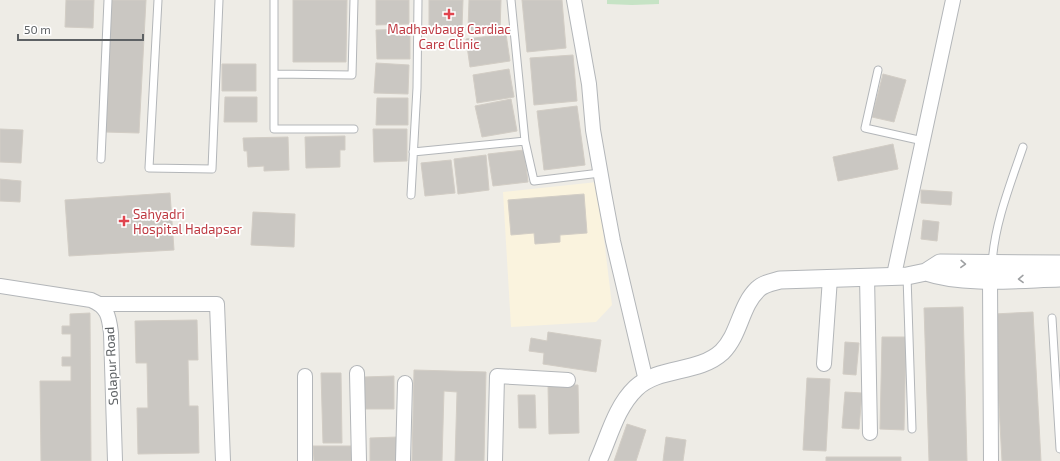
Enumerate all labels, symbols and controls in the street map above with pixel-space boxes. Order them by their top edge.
marker: Madhavbaug Cardiac Care Clinic [443,8,455,20]
scale bar [18,16,143,42]
place label: Madhavbaug Cardiac Care Clinic [387,21,511,52]
text: 50 m [24,22,51,36]
place label: Sahyadri Hospital Hadapsar [133,206,242,237]
marker: Sahyadri Hospital Hadapsar [118,215,130,227]
one-way arrow [960,260,966,268]
one-way arrow [1018,275,1024,283]
street label: Solapur Road [101,326,121,406]

